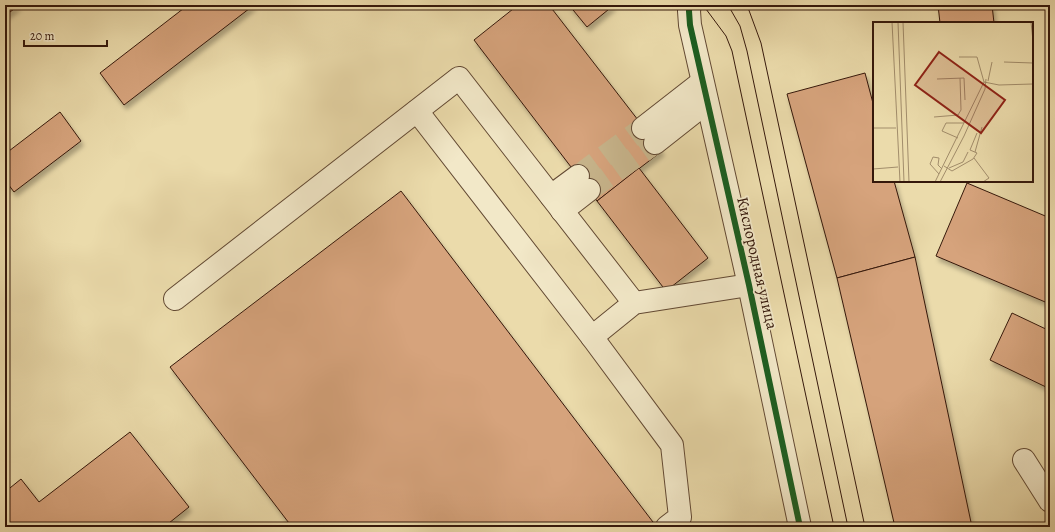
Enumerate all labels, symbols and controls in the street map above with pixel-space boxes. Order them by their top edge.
scale bar [24,22,107,48]
inset map [873,22,1033,182]
text: 20 m [30,28,54,44]
street label: Кислородная улица [731,195,783,332]

